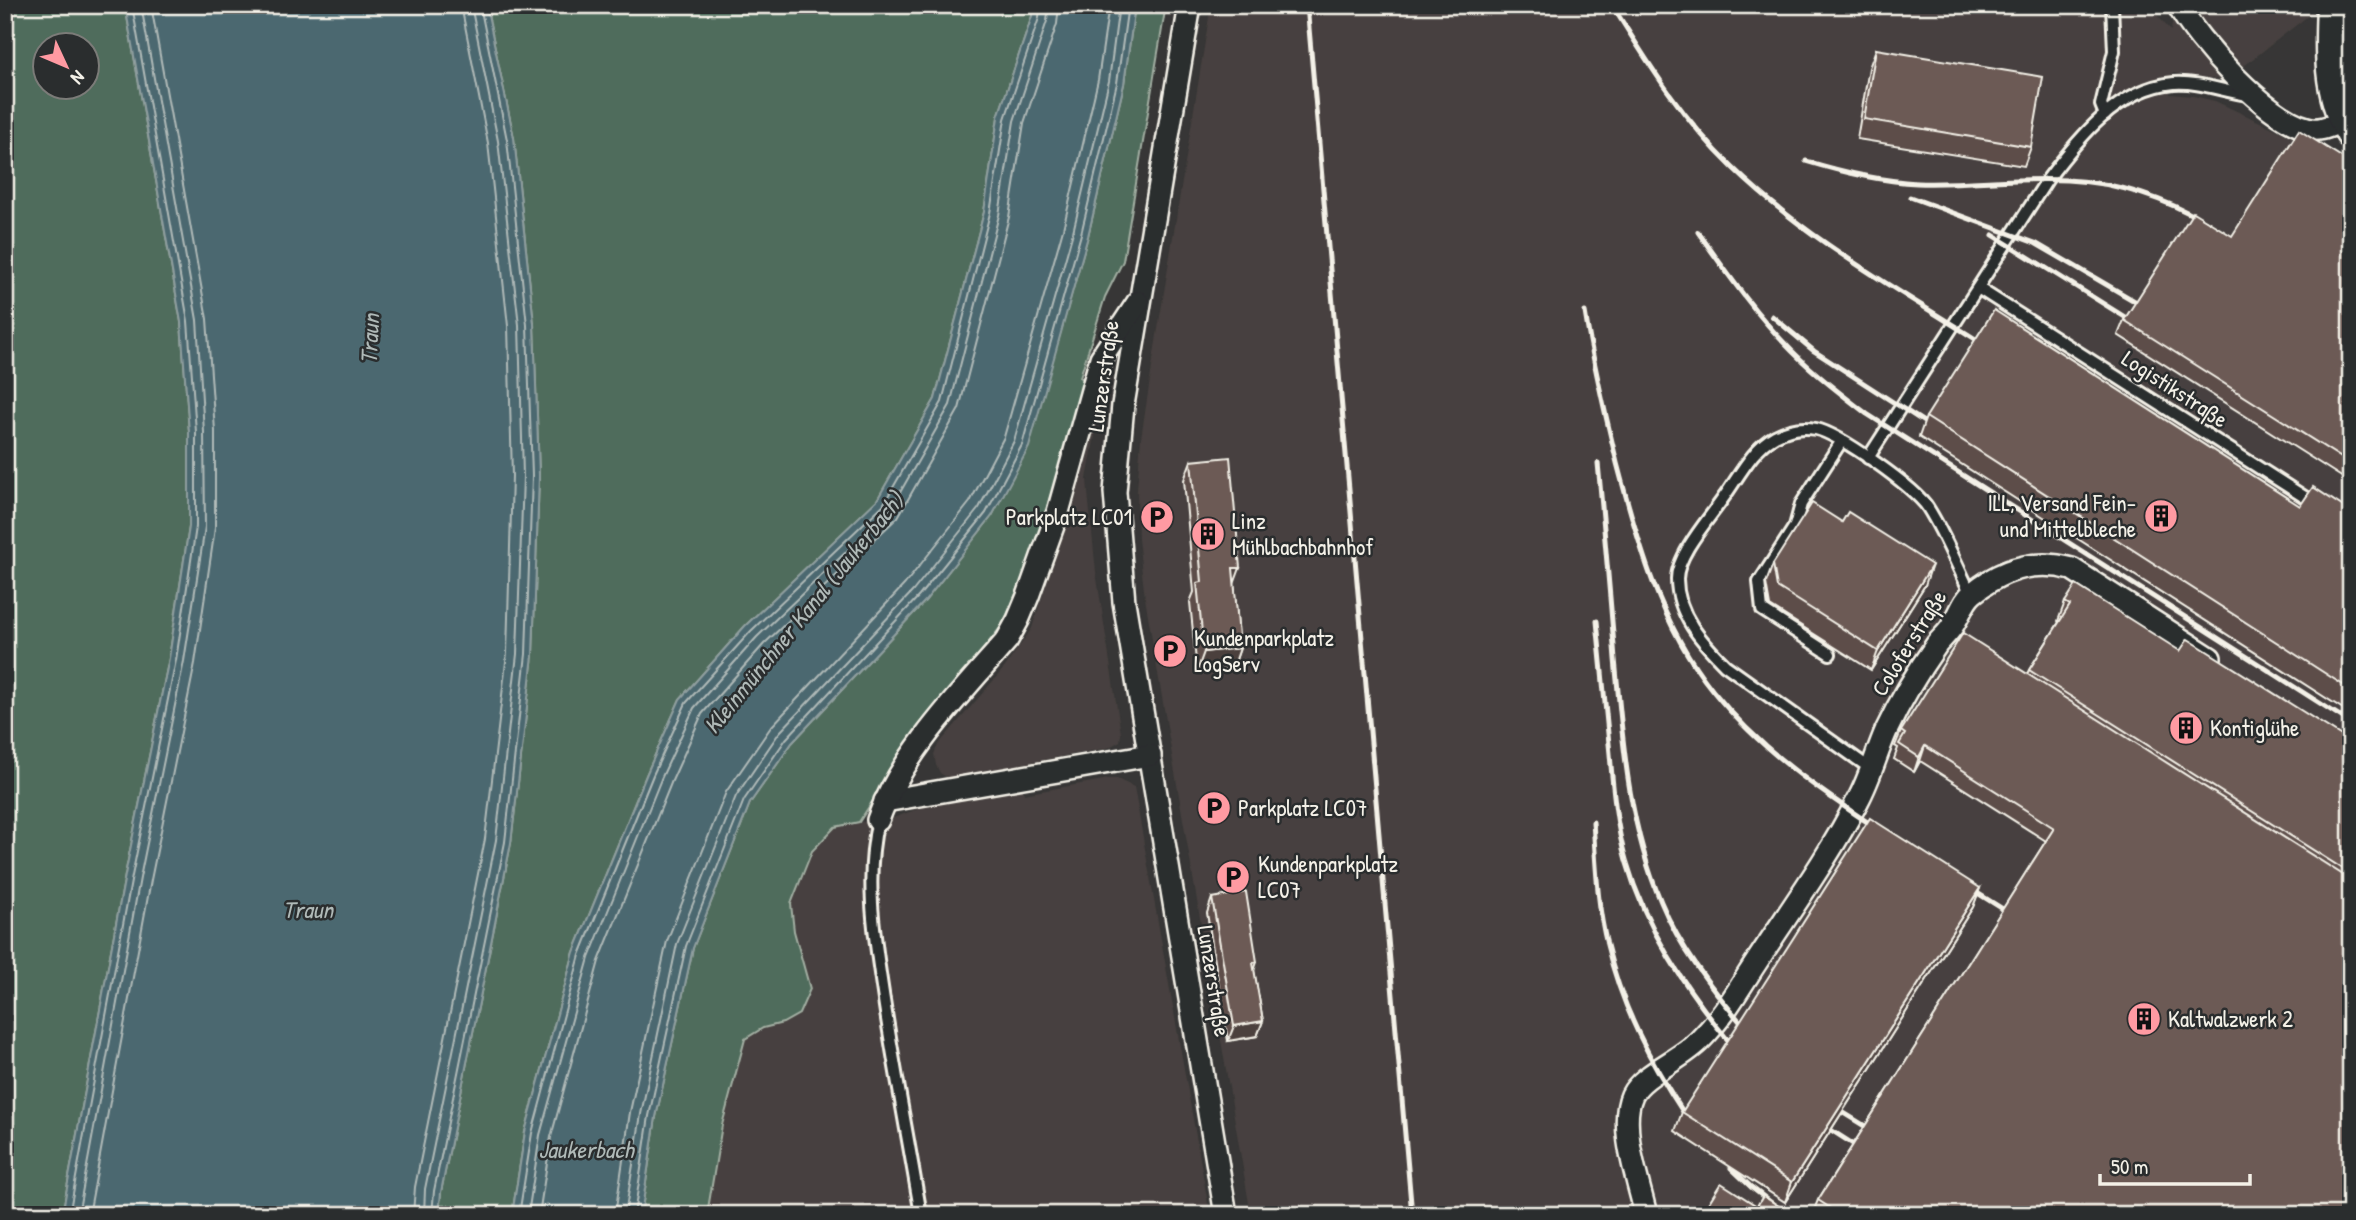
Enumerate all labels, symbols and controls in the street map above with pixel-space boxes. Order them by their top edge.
north arrow [32,32,102,102]
text: N [65,65,91,90]
water label: Traun [352,311,386,365]
street label: Lunzerstraße [1079,318,1126,434]
street label: Logistikstraße [2116,343,2234,434]
water label: Kleinmünchner Kanal (Jaukerbach) [696,483,912,740]
place label: ILL, Versand Fein- und Mittelbleche [1987,487,2136,544]
building icon: ILL, Versand Fein- und Mittelbleche [2142,497,2180,535]
parking icon: Parkplatz LC01 [1138,498,1176,536]
place label: Parkplatz LC01 [1006,501,1132,532]
place label: Linz Mühlbachbahnhof [1232,505,1374,562]
building icon: Linz Mühlbachbahnhof [1189,515,1227,553]
street label: Coloferstraße [1864,584,1953,702]
place label: Kundenparkplatz LogServ [1194,622,1334,679]
parking icon: Kundenparkplatz LogServ [1151,632,1189,670]
building icon: Kontiglühe [2167,709,2205,747]
place label: Kontiglühe [2210,712,2299,743]
parking icon: Parkplatz LC07 [1195,789,1233,827]
place label: Parkplatz LC07 [1238,792,1367,823]
place label: Kundenparkplatz LC07 [1258,848,1398,905]
parking icon: Kundenparkplatz LC07 [1214,858,1252,896]
water label: Traun [283,893,335,925]
street label: Lunzerstraße [1190,923,1239,1039]
building icon: Kaltwalzwerk 2 [2125,1000,2163,1038]
place label: Kaltwalzwerk 2 [2168,1003,2293,1034]
water label: Jaukerbach [538,1133,636,1165]
scale bar [2100,1143,2251,1187]
text: 50 m [2111,1152,2148,1181]

